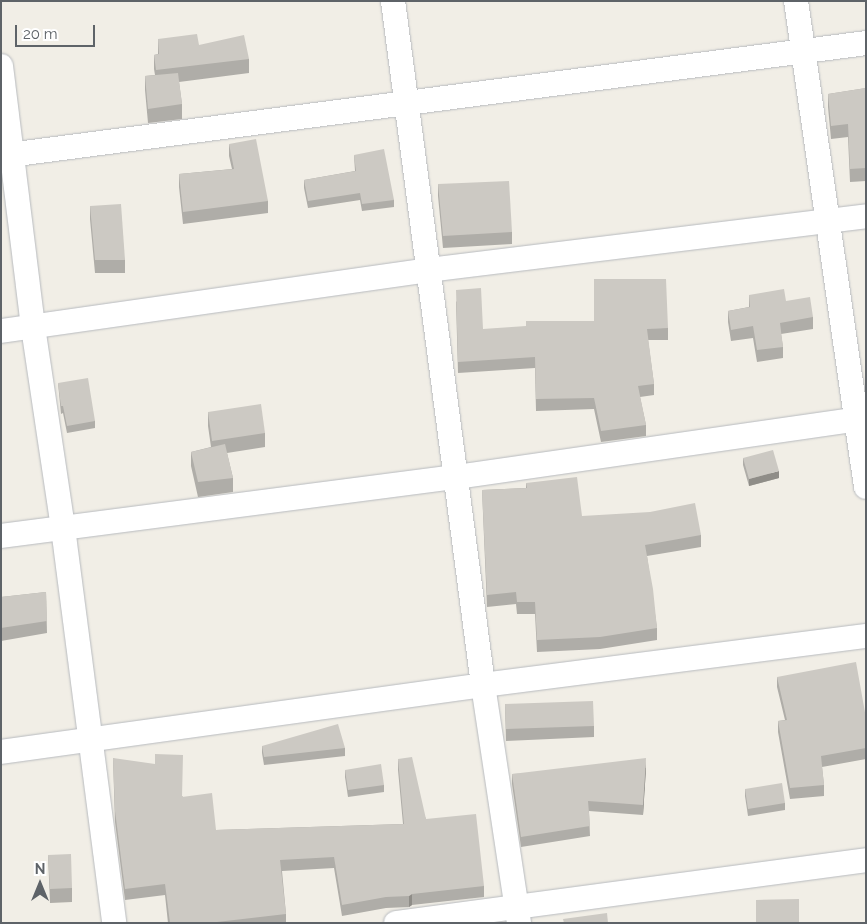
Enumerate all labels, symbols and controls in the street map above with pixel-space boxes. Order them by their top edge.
scale bar [18,15,98,47]
text: 20 m [23,25,58,43]
north arrow [15,859,65,909]
text: N [35,861,45,877]

